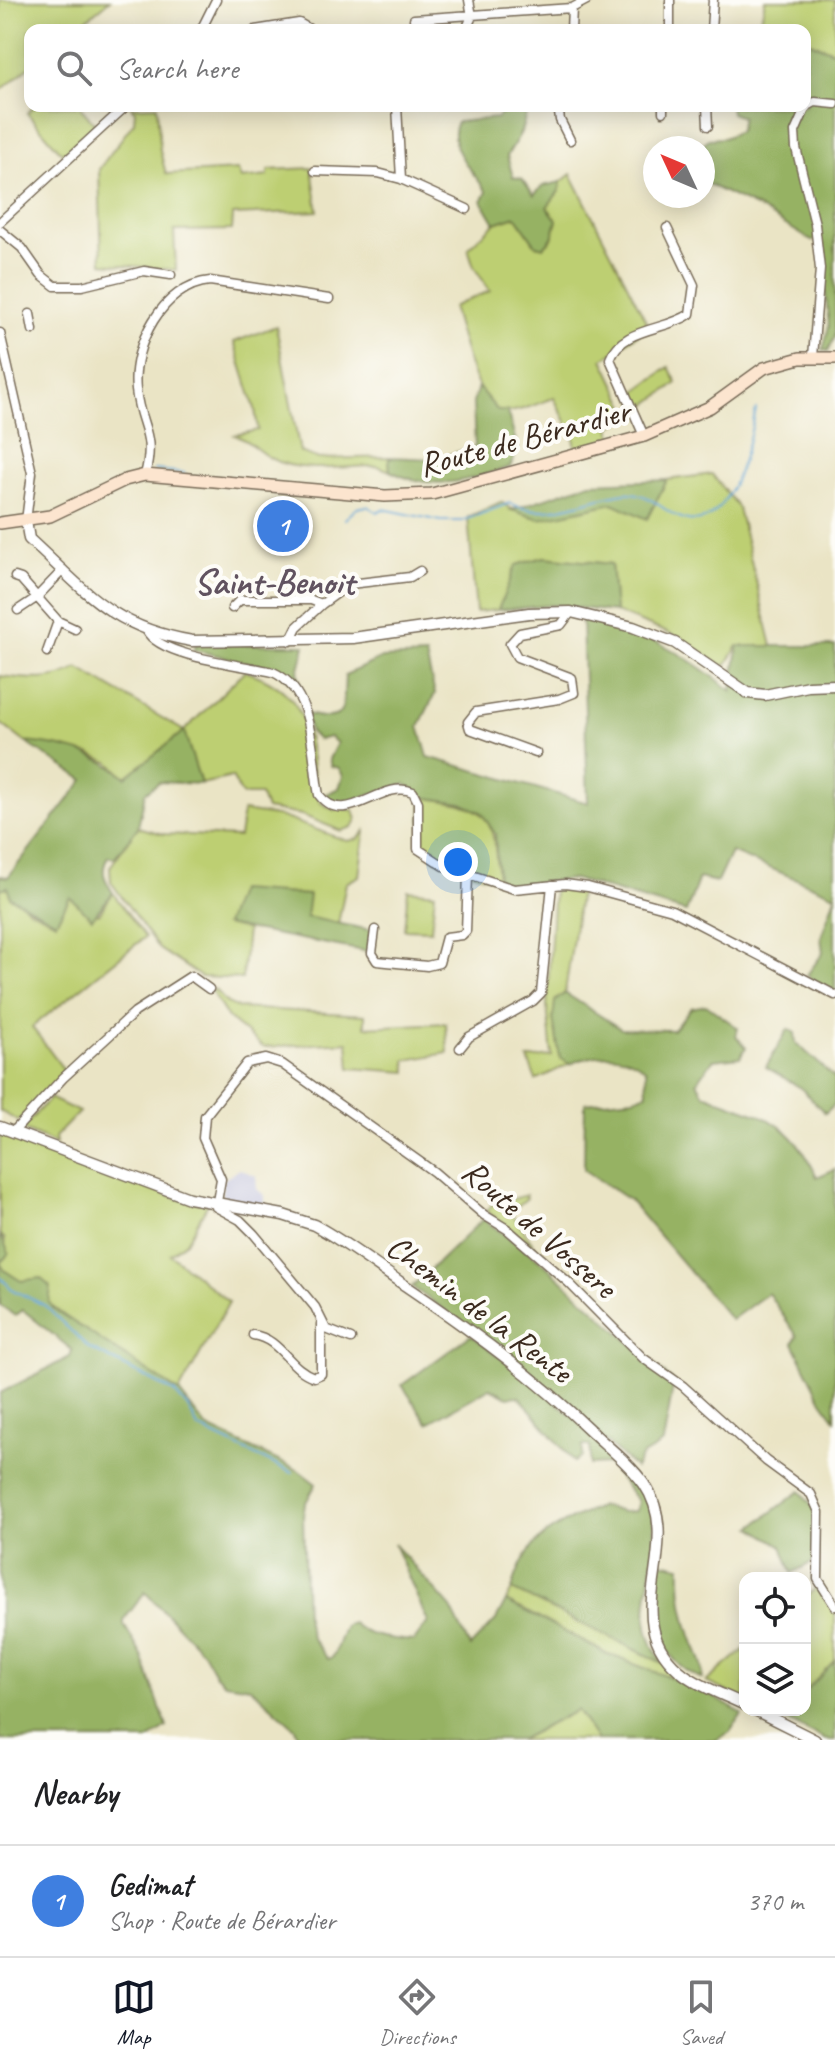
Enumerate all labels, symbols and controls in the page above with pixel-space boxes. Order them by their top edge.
search box [24,24,811,112]
icon: search [52,46,96,90]
text: Search here [116,49,238,87]
north arrow [643,136,715,208]
street label: Route de Bérardier [414,388,638,486]
pin: 1 [257,496,309,556]
district label: Saint-Benoit [194,559,358,605]
your location [438,842,478,882]
street label: Route de Vossere [454,1150,628,1309]
street label: Chemin de la Rente [378,1225,583,1393]
map controls [739,1572,811,1716]
button: locate [739,1572,811,1644]
button: layers [739,1644,811,1716]
text: Nearby [32,1771,118,1814]
text: Gedimat [108,1866,192,1904]
text: 1 [52,1885,64,1918]
text: 370 m [747,1885,803,1918]
text: Shop · Route de Bérardier [108,1904,335,1937]
tab: Map [112,1975,156,2051]
tab: Directions [379,1975,456,2051]
tab: Saved [679,1975,723,2051]

